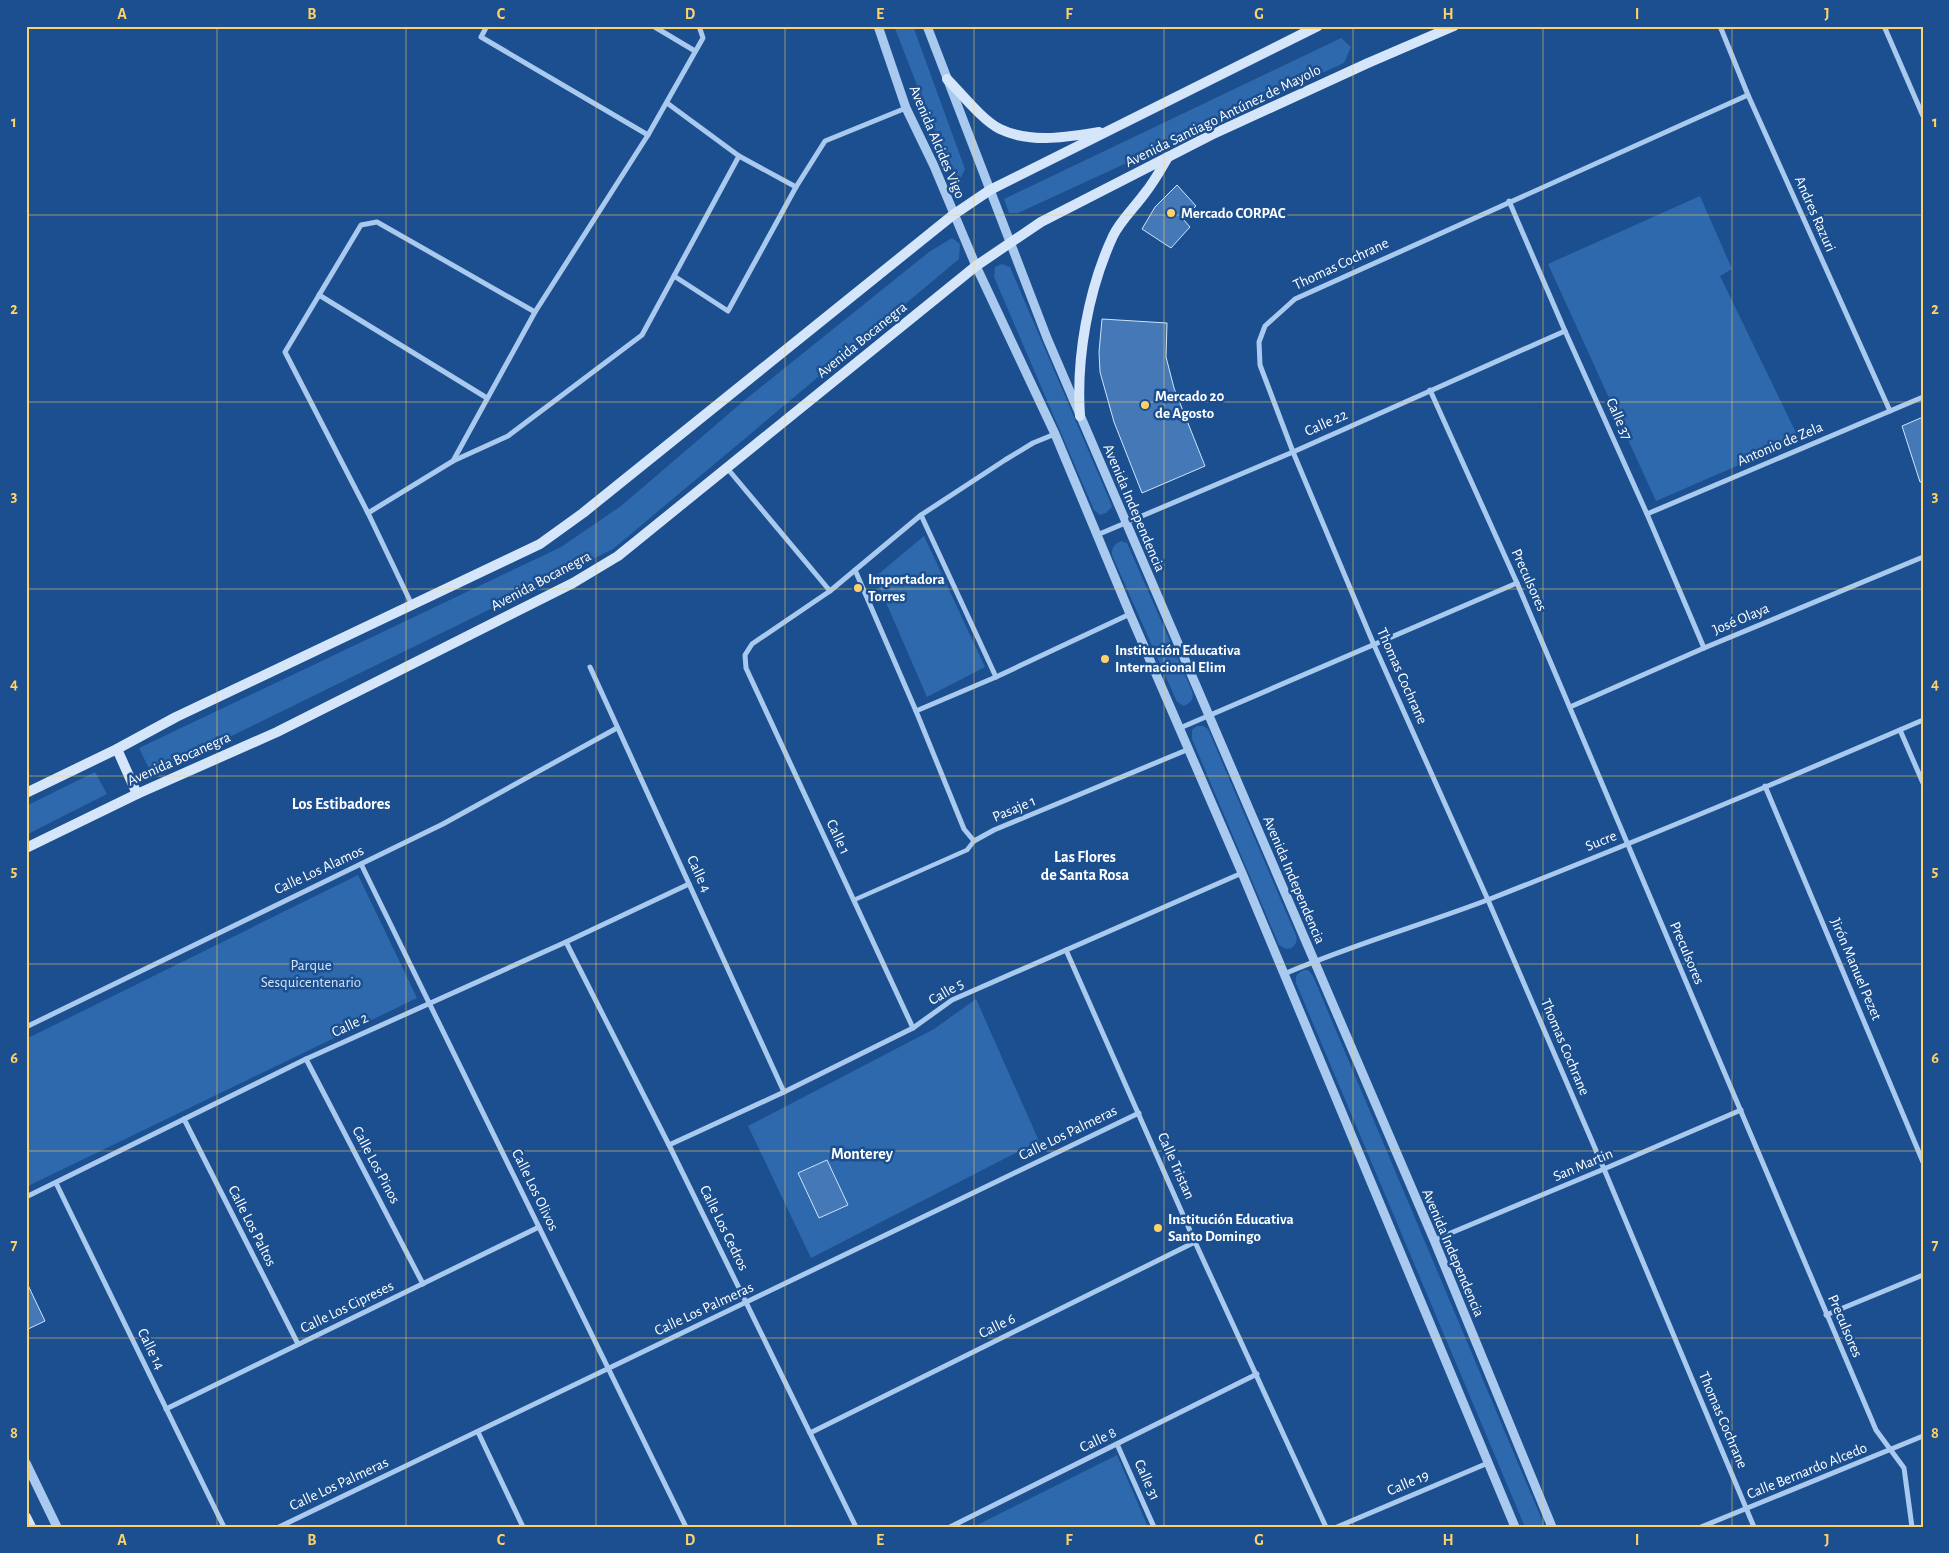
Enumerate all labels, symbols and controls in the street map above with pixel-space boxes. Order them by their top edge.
text: A [117,6,127,22]
text: B [307,6,317,22]
text: C [497,6,506,22]
text: D [685,6,696,22]
text: E [876,6,884,22]
text: F [1065,6,1073,22]
text: G [1254,6,1264,22]
text: H [1442,6,1454,22]
text: I [1635,6,1639,22]
text: J [1824,6,1830,22]
street label: Avenida Santiago Antúnez de Mayolo [1123,62,1323,170]
street label: Avenida Alcides Vigo [906,83,968,201]
text: 1 [11,114,17,130]
text: 1 [1932,114,1938,130]
street label: Andres Razuri [1792,174,1838,254]
place label: Mercado CORPAC [1181,206,1286,221]
marker: Mercado CORPAC [1165,207,1177,219]
street label: Thomas Cochrane [1291,235,1391,293]
street label: Avenida Bocanegra [814,299,910,381]
text: 2 [10,301,18,317]
text: 2 [1931,301,1939,317]
place label: Mercado 20 de Agosto [1155,389,1224,421]
street label: Calle 37 [1603,396,1635,442]
marker: Mercado 20 de Agosto [1139,399,1151,411]
street label: Calle 22 [1302,407,1350,439]
street label: Antonio de Zela [1735,419,1825,469]
street label: Avenida Independencia [1100,442,1168,574]
text: 3 [11,488,18,504]
text: 3 [1932,488,1939,504]
street label: Preculsores [1509,547,1549,613]
street label: Avenida Bocanegra [488,548,594,614]
place label: Importadora Torres [868,572,945,604]
marker: Importadora Torres [852,582,864,594]
street label: José Olaya [1711,600,1771,638]
street label: Thomas Cochrane [1374,626,1430,726]
place label: Institución Educativa Internacional Elim [1115,643,1241,675]
marker: Institución Educativa Internacional Elim [1099,653,1111,665]
text: 4 [10,676,18,692]
text: 4 [1931,676,1939,692]
street label: Avenida Bocanegra [125,730,233,788]
street label: Pasaje 1 [990,793,1038,825]
district label: Los Estibadores [292,796,390,812]
street label: Avenida Independencia [1260,814,1328,946]
street label: Calle 1 [823,817,853,857]
street label: Sucre [1583,828,1619,854]
street label: Calle Los Alamos [272,843,366,897]
district label: Las Flores de Santa Rosa [1041,849,1129,883]
street label: Calle 4 [684,853,714,895]
text: 5 [11,863,18,879]
text: 5 [1932,863,1939,879]
street label: Jirón Manuel Pezet [1828,916,1884,1022]
street label: Preculsores [1667,919,1707,987]
park label: Parque Sesquicentenario [261,958,361,990]
street label: Calle 5 [926,976,966,1008]
street label: Thomas Cochrane [1538,996,1592,1098]
street label: Calle 2 [329,1010,371,1040]
text: 6 [10,1050,18,1066]
text: 6 [1931,1050,1939,1066]
street label: Calle Los Palmeras [1017,1103,1119,1163]
street label: Calle Los Pinos [349,1124,403,1206]
street label: Calle Tristan [1155,1130,1197,1202]
district label: Monterey [831,1146,894,1163]
street label: San Martin [1551,1146,1615,1184]
street label: Calle Los Olivos [509,1147,561,1233]
street label: Calle Los Paltos [225,1183,279,1269]
street label: Calle Los Cedros [697,1183,751,1273]
street label: Avenida Independencia [1419,1187,1487,1319]
place label: Institución Educativa Santo Domingo [1168,1212,1294,1244]
marker: Institución Educativa Santo Domingo [1152,1222,1164,1234]
text: 7 [11,1237,18,1253]
text: 7 [1932,1237,1939,1253]
street label: Calle Los Cipreses [298,1278,396,1336]
street label: Calle Los Palmeras [652,1280,756,1338]
street label: Preculsores [1825,1292,1865,1360]
street label: Calle 6 [976,1311,1018,1341]
street label: Calle 14 [135,1326,167,1372]
street label: Thomas Cochrane [1696,1369,1750,1471]
text: 8 [10,1425,18,1441]
street label: Calle 8 [1077,1425,1119,1455]
text: 8 [1931,1425,1939,1441]
street label: Calle Bernardo Alcedo [1745,1440,1869,1502]
street label: Calle Los Palmeras [287,1455,391,1513]
street label: Calle 31 [1131,1457,1163,1503]
street label: Calle 19 [1385,1468,1431,1498]
text: A [117,1532,127,1548]
text: B [307,1532,317,1548]
text: C [497,1532,506,1548]
text: D [685,1532,696,1548]
text: E [876,1532,884,1548]
text: F [1065,1532,1073,1548]
text: G [1254,1532,1264,1548]
text: H [1442,1532,1454,1548]
text: I [1635,1532,1639,1548]
text: J [1824,1532,1830,1548]

